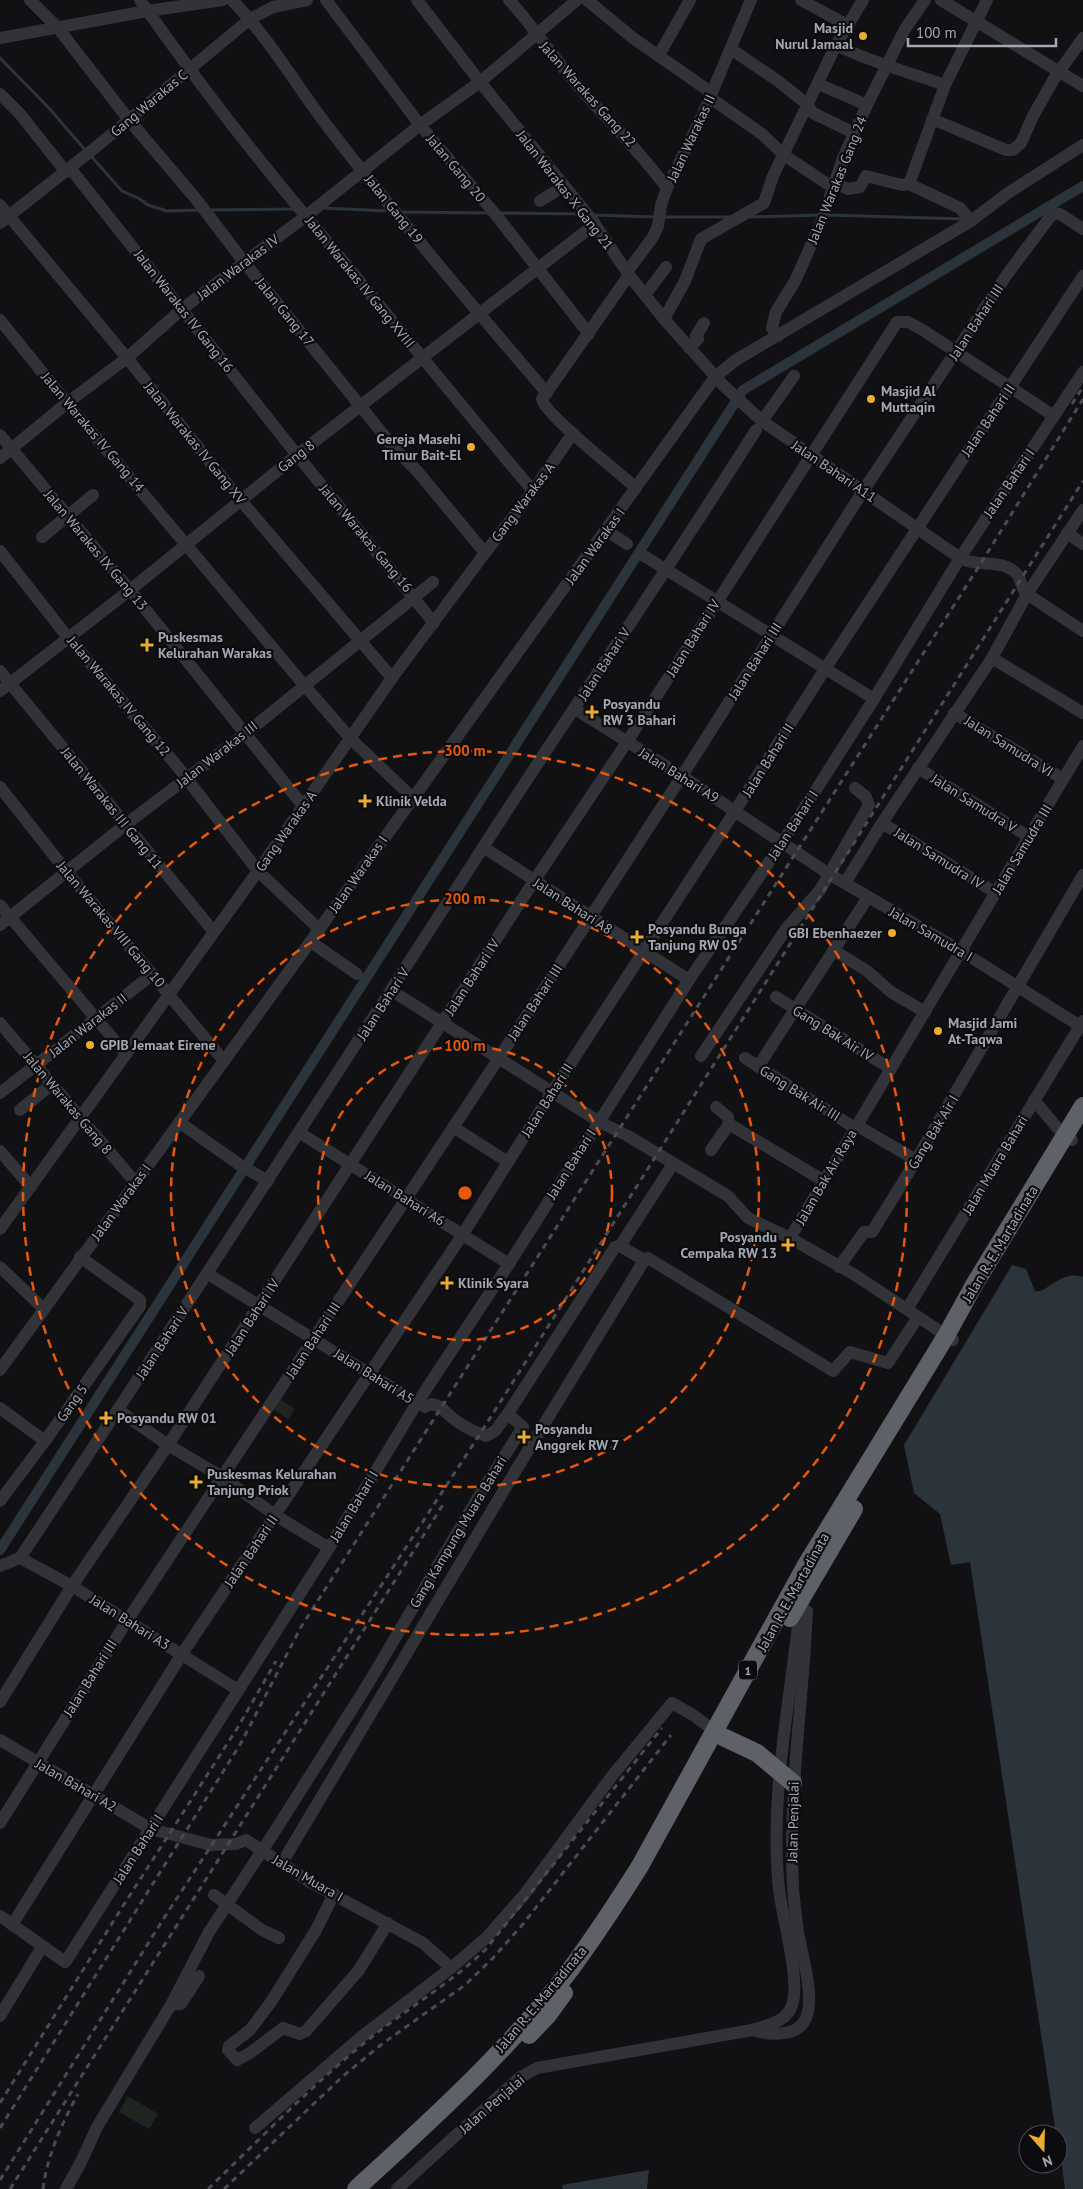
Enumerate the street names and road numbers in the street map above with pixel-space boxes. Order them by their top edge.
street label: Jalan Warakas Gang 22 [535,37,640,150]
street label: Gang Warakas C [107,66,191,140]
street label: Jalan Warakas II [662,91,719,185]
street label: Jalan Warakas Gang 24 [803,113,871,247]
street label: Jalan Warakas X Gang 21 [512,126,617,254]
street label: Jalan Gang 20 [422,130,490,206]
street label: Jalan Gang 19 [360,170,427,247]
street label: Jalan Warakas IV Gang XVIII [301,212,419,352]
street label: Jalan Warakas IV [193,230,283,304]
street label: Jalan Warakas IV Gang 16 [130,245,238,376]
street label: Jalan Gang 17 [251,273,318,350]
street label: Jalan Bahari III [944,280,1007,364]
street label: Jalan Warakas IV Gang 14 [37,368,149,496]
street label: Jalan Warakas IV Gang XV [140,377,250,508]
street label: Jalan Bahari II [957,380,1019,461]
street label: Jalan Bahari A11 [787,435,880,506]
street label: Gang 8 [274,436,318,476]
street label: Jalan Bahari I [979,445,1039,522]
street label: Gang Warakas A [487,458,559,545]
street label: Jalan Warakas Gang 16 [315,479,417,596]
street label: Jalan Warakas IX Gang 13 [40,485,152,614]
street label: Jalan Warakas I [561,504,629,589]
street label: Jalan Bahari IV [662,596,724,681]
street label: Jalan Bahari III [724,619,786,704]
street label: Jalan Bahari V [573,624,634,705]
street label: Jalan Warakas IV Gang 12 [63,632,174,760]
street label: Jalan Samudra VI [960,711,1057,780]
street label: Jalan Warakas III [172,717,261,792]
street label: Jalan Bahari II [738,720,798,801]
street label: Jalan Warakas III Gang 11 [57,743,167,873]
street label: Jalan Bahari A9 [635,743,722,807]
street label: Jalan Samudra V [927,769,1020,836]
street label: Gang Warakas A [251,786,321,875]
street label: Jalan Bahari I [763,787,822,864]
street label: Jalan Samudra III [988,801,1056,898]
street label: Jalan Samudra IV [890,823,987,893]
street label: Jalan Warakas I [324,832,391,917]
street label: Jalan Warakas VIII Gang 10 [52,856,169,991]
street label: Jalan Bahari A8 [529,873,616,938]
street label: Jalan Samudra I [885,902,976,965]
street label: Jalan Bahari IV [440,935,503,1019]
street label: Jalan Bahari III [503,960,566,1044]
street label: Jalan Bahari V [352,964,413,1045]
street label: Jalan Warakas II [45,989,131,1062]
street label: Gang Bak Air IV [789,1001,877,1065]
street label: Jalan Warakas Gang 8 [19,1047,116,1158]
street label: Jalan Bahari II [517,1060,577,1141]
street label: Gang Bak Air III [756,1061,844,1125]
street label: Gang Bak Air I [904,1092,962,1172]
street label: Jalan Muara Bahari [958,1112,1032,1219]
street label: Jalan Bahari I [542,1126,600,1203]
street label: Jalan Bak Air Raya [791,1126,861,1229]
street label: Jalan Warakas I [87,1160,155,1245]
street label: Jalan Bahari A6 [361,1166,448,1230]
street label: Jalan R. E. Martadinata [958,1182,1042,1307]
street label: Jalan Bahari IV [220,1275,283,1359]
street label: Jalan Bahari III [281,1298,344,1382]
street label: Jalan Bahari V [131,1303,192,1384]
street label: Jalan Bahari A5 [330,1344,417,1408]
street label: Gang 5 [53,1381,91,1425]
street label: Gang Kampung Muara Bahari [405,1453,511,1611]
street label: Jalan Bahari I [325,1467,382,1546]
street label: Jalan Bahari II [220,1511,282,1592]
street label: Jalan R. E. Martadinata [752,1529,833,1655]
street label: Jalan Bahari A3 [86,1590,173,1654]
street label: Jalan Bahari III [59,1636,121,1721]
road number: 1 [739,1660,757,1680]
street label: Jalan Bahari A2 [31,1754,120,1815]
street label: Jalan Penjalai [783,1781,803,1864]
street label: Jalan Bahari I [108,1811,167,1888]
street label: Jalan Muara I [269,1850,347,1905]
street label: Jalan R. E. Martadinata [491,1942,591,2057]
street label: Jalan Penjalai [455,2071,528,2138]

